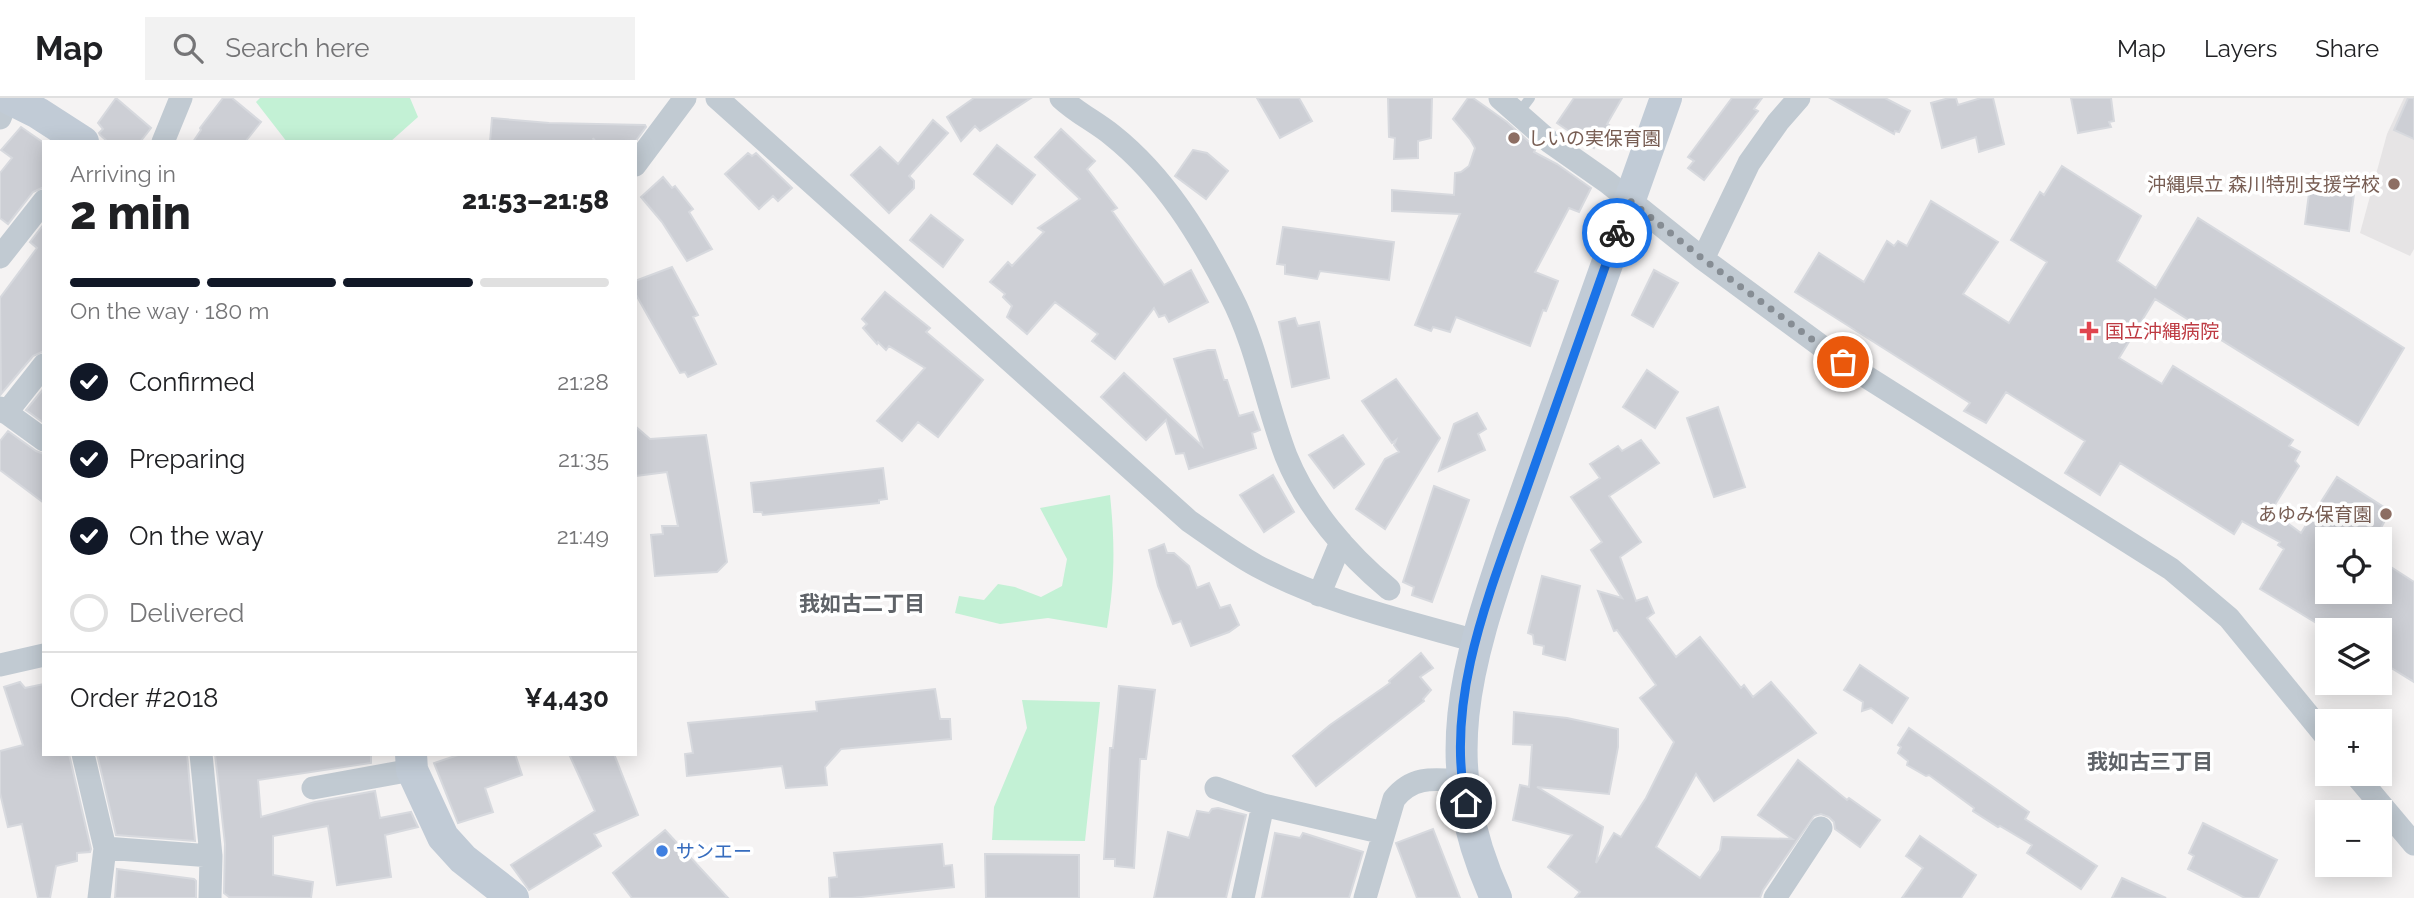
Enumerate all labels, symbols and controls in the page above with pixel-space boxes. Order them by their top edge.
search box [145,17,635,80]
text: Map [35,29,103,68]
icon: search [169,29,207,67]
text: Search here [225,33,370,63]
text: Map [2117,34,2166,63]
text: Layers [2204,34,2277,63]
text: Share [2315,34,2379,63]
place label: しいの実保育園 [1528,127,1661,149]
marker: しいの実保育園 [1506,130,1522,146]
text: Arriving in [70,160,176,187]
place label: 沖縄県立 森川特別支援学校 [2147,173,2380,195]
marker: 沖縄県立 森川特別支援学校 [2386,176,2402,192]
text: 21:53–21:58 [462,185,609,215]
text: 2 min [70,186,191,240]
courier [1582,198,1652,268]
icon: bike [1598,214,1636,252]
text: On the way · 180 m [70,297,269,324]
place label: 国立沖縄病院 [2105,320,2219,342]
marker: 国立沖縄病院 [2079,321,2099,341]
pin [1813,332,1873,392]
icon: bag [1824,343,1862,381]
icon: check [70,363,108,401]
text: Confirmed [129,367,255,397]
text: 21:28 [557,368,609,395]
icon: check [70,440,108,478]
text: Preparing [129,444,245,474]
text: 21:35 [558,445,609,472]
place label: あゆみ保育園 [2258,503,2372,525]
marker: あゆみ保育園 [2378,506,2394,522]
icon: check [70,517,108,555]
text: On the way [129,521,264,551]
text: 21:49 [557,522,609,549]
map controls [2315,527,2392,877]
button: locate [2315,527,2392,604]
district label: 我如古二丁目 [799,591,925,616]
text: Delivered [129,598,244,628]
button: layers [2315,618,2392,695]
text: Order #2018 [70,683,218,713]
text: ¥4,430 [524,683,609,713]
button: + [2315,709,2392,786]
district label: 我如古三丁目 [2087,749,2213,774]
pin [1436,773,1496,833]
icon: home [1447,784,1485,822]
button: − [2315,800,2392,877]
place label: サンエー [676,840,752,862]
marker: サンエー [654,843,670,859]

